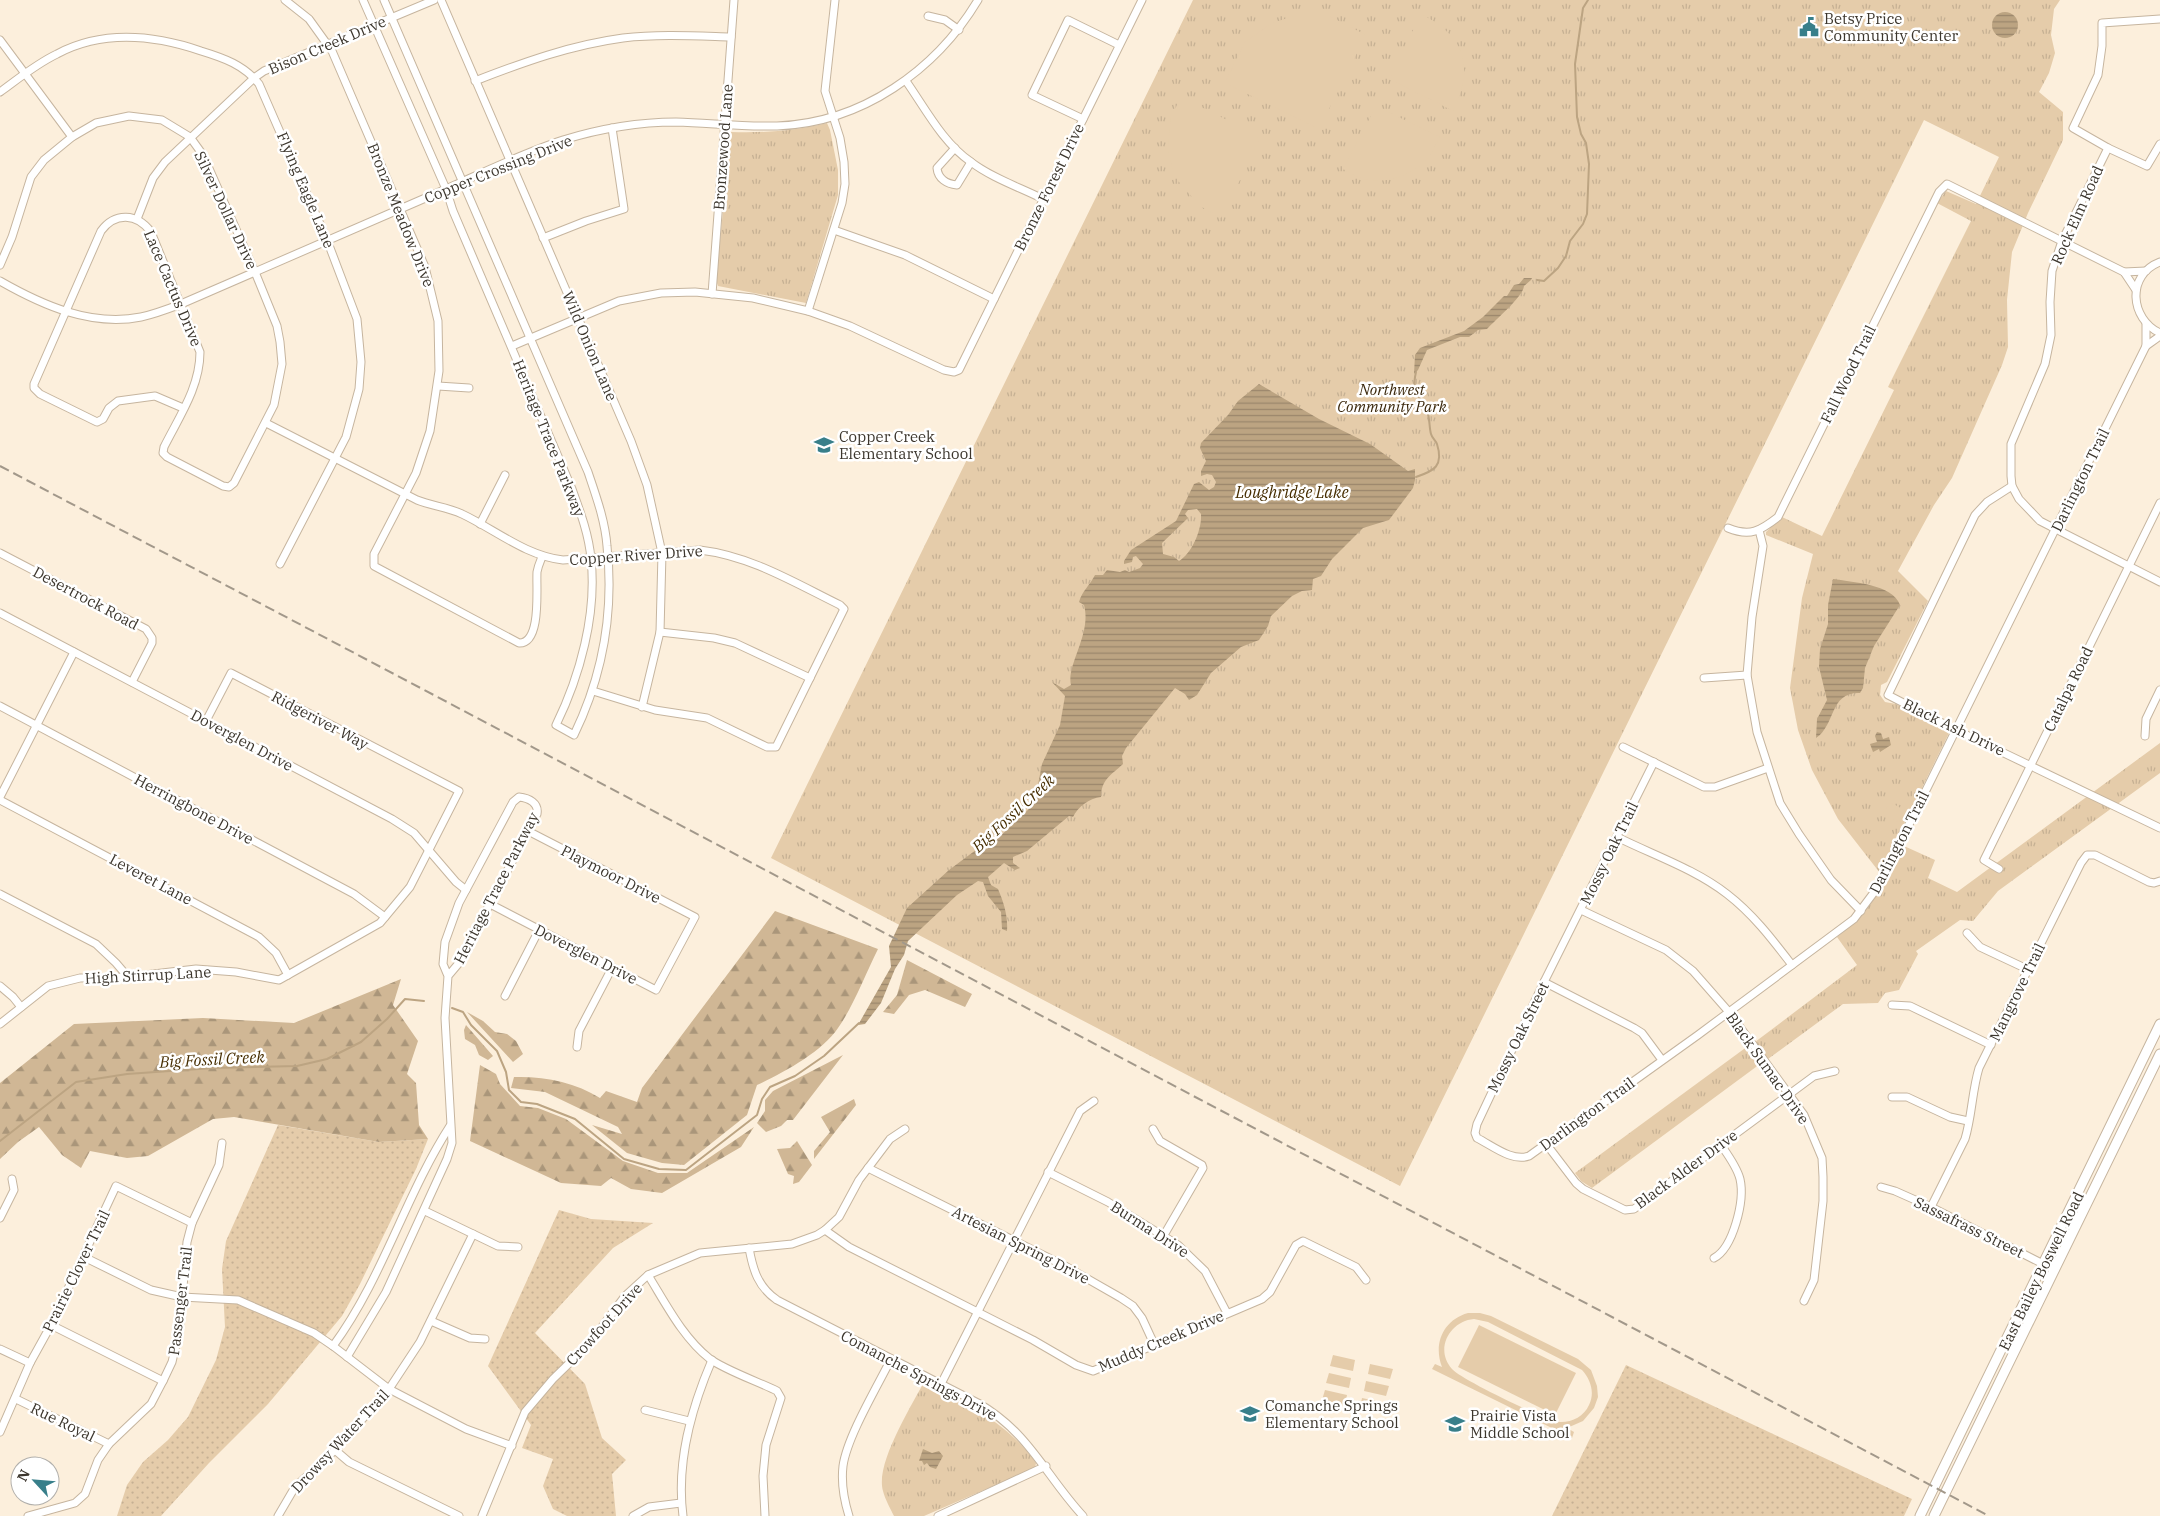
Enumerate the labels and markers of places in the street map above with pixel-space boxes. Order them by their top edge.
place label: Betsy Price Community Center [1824,9,1959,45]
public building icon: Betsy Price Community Center [1798,16,1820,38]
place label: Copper Creek Elementary School [839,427,973,463]
school or university icon: Copper Creek Elementary School [813,434,835,456]
place label: Comanche Springs Elementary School [1265,1396,1399,1432]
school or university icon: Comanche Springs Elementary School [1239,1403,1261,1425]
place label: Prairie Vista Middle School [1470,1406,1570,1442]
school or university icon: Prairie Vista Middle School [1444,1413,1466,1435]

